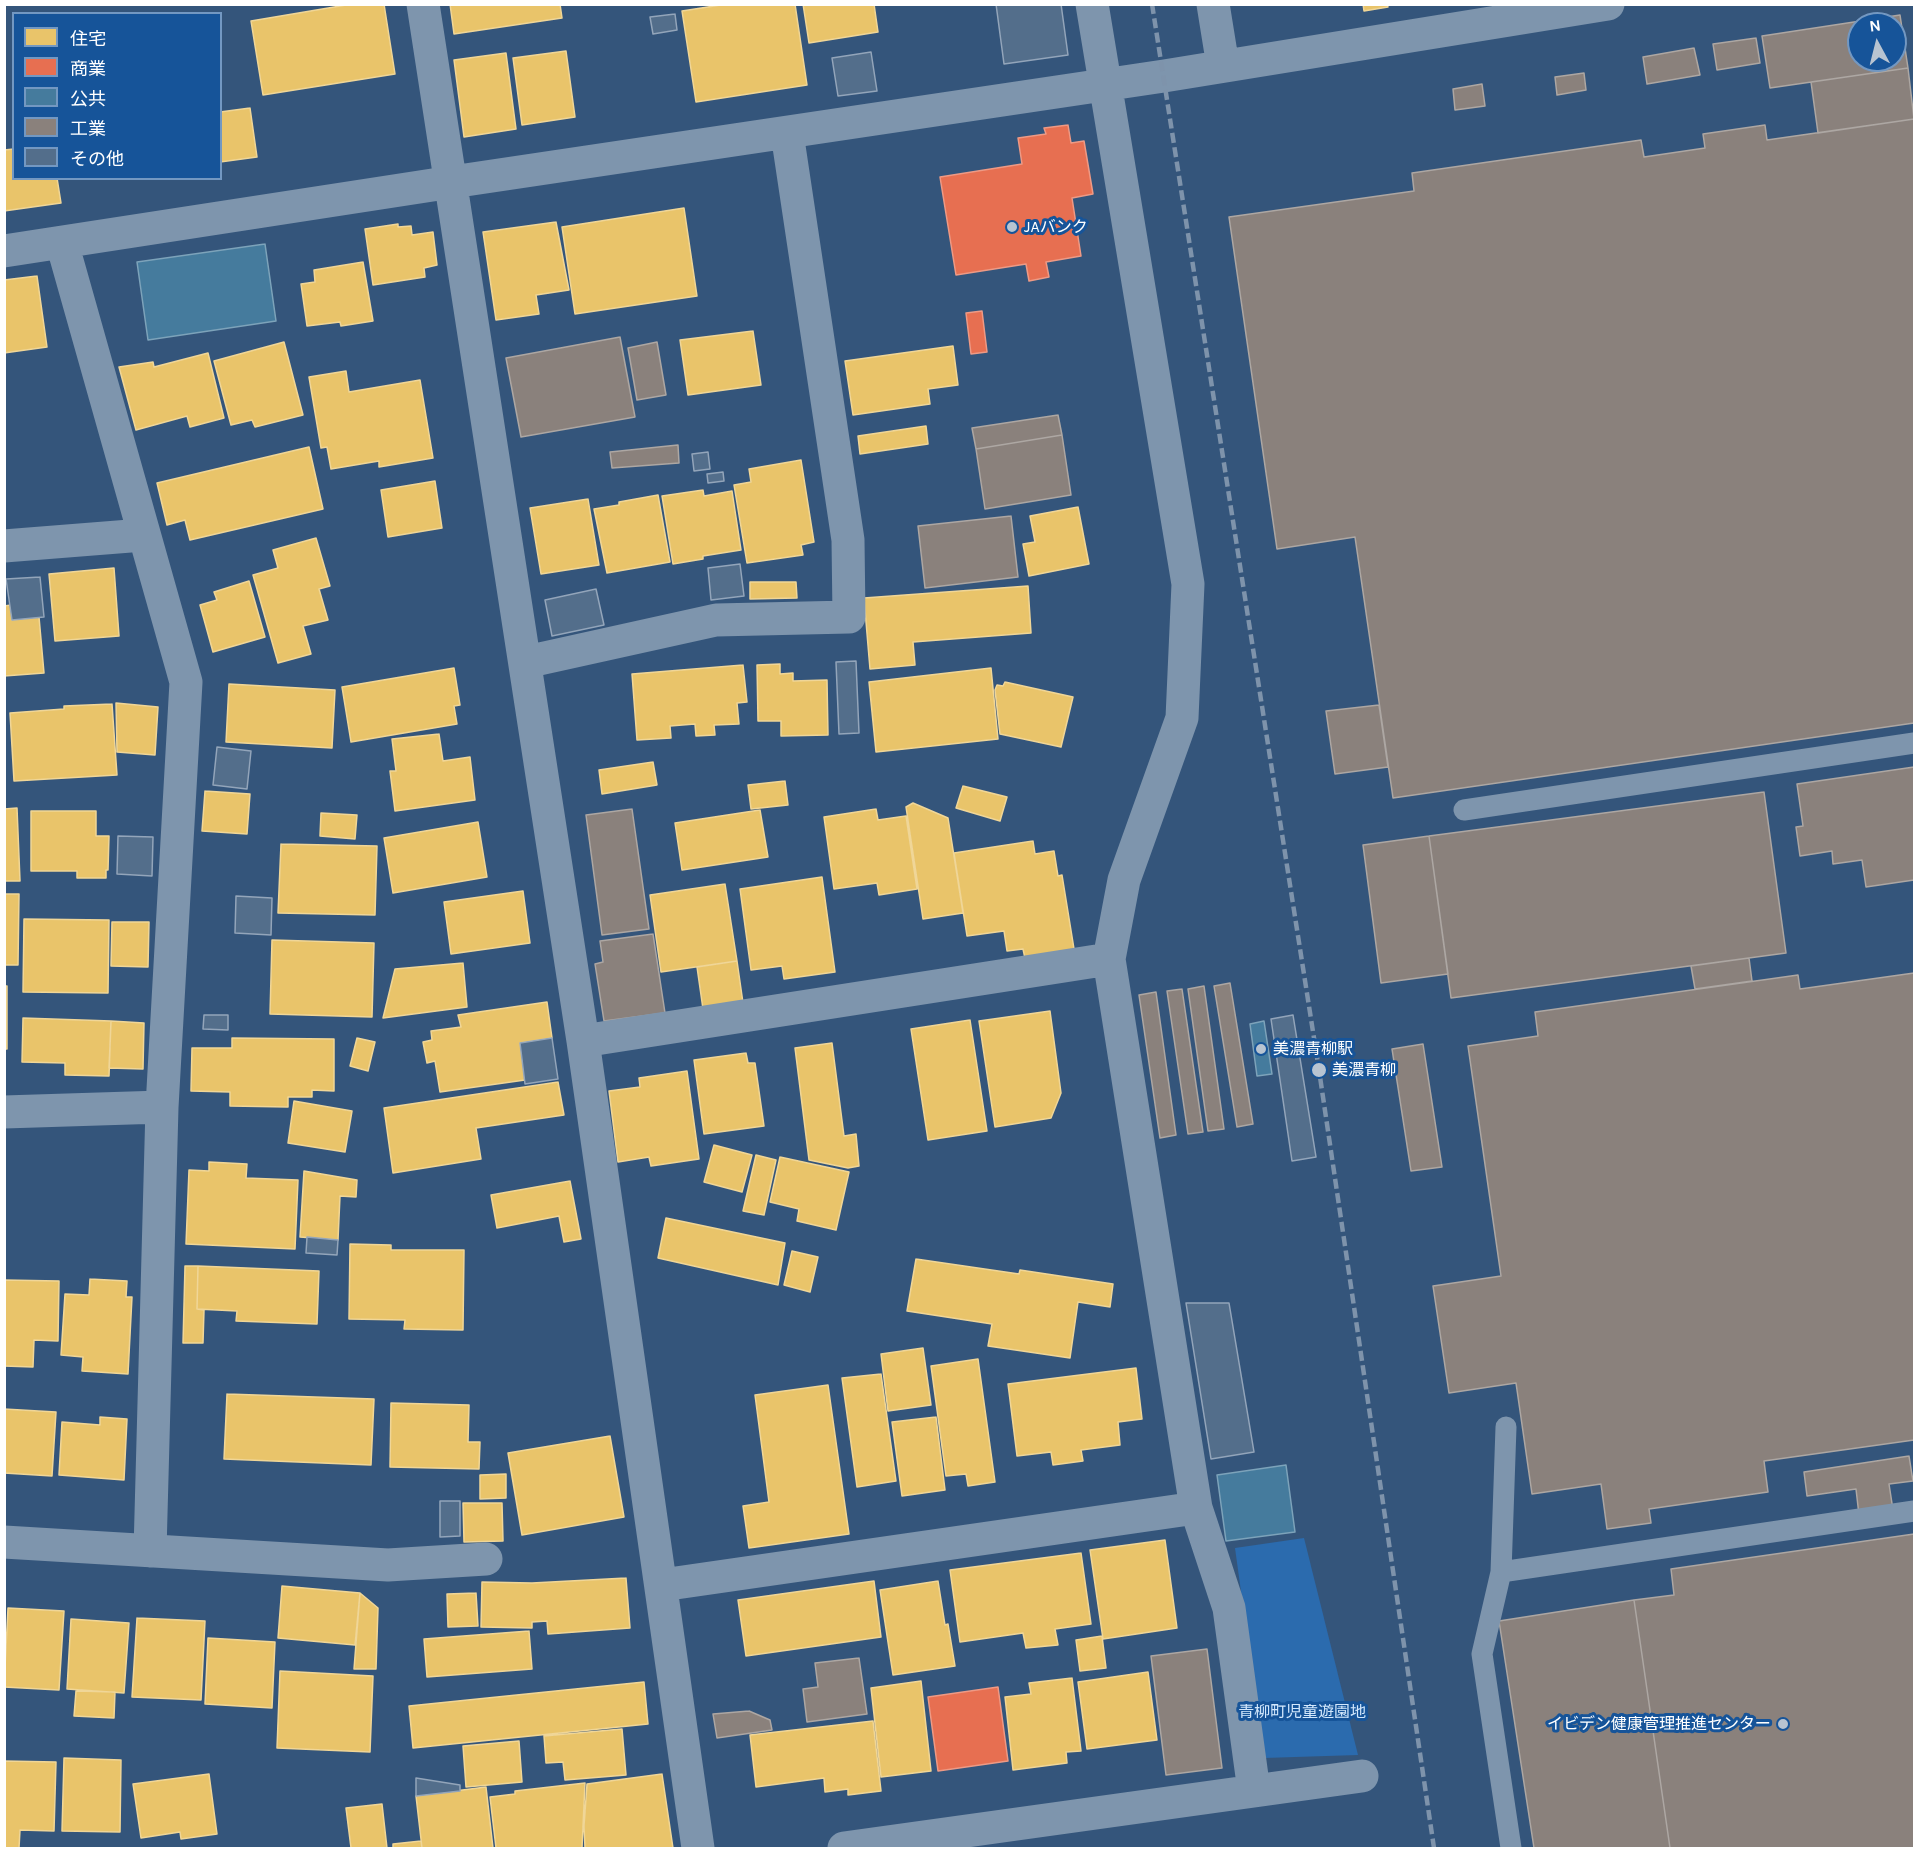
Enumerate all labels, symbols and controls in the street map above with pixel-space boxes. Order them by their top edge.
legend [12,12,222,180]
north arrow [1847,12,1907,72]
text: N [1868,15,1882,36]
text: 住宅 [70,28,106,50]
text: 商業 [70,58,106,80]
text: 公共 [70,88,106,110]
text: 工業 [70,118,106,140]
text: その他 [70,148,124,170]
place label: JAバンク [1024,217,1088,237]
marker: JAバンク [1005,220,1019,234]
place label: 美濃青柳駅 [1273,1039,1353,1059]
marker: 美濃青柳駅 [1254,1042,1268,1056]
place label: 美濃青柳 [1332,1060,1396,1080]
marker: 美濃青柳 [1310,1061,1328,1079]
park label: 青柳町児童遊園地 [1238,1702,1366,1722]
place label: イビデン健康管理推進センター [1547,1714,1771,1734]
marker: イビデン健康管理推進センター [1776,1717,1790,1731]

